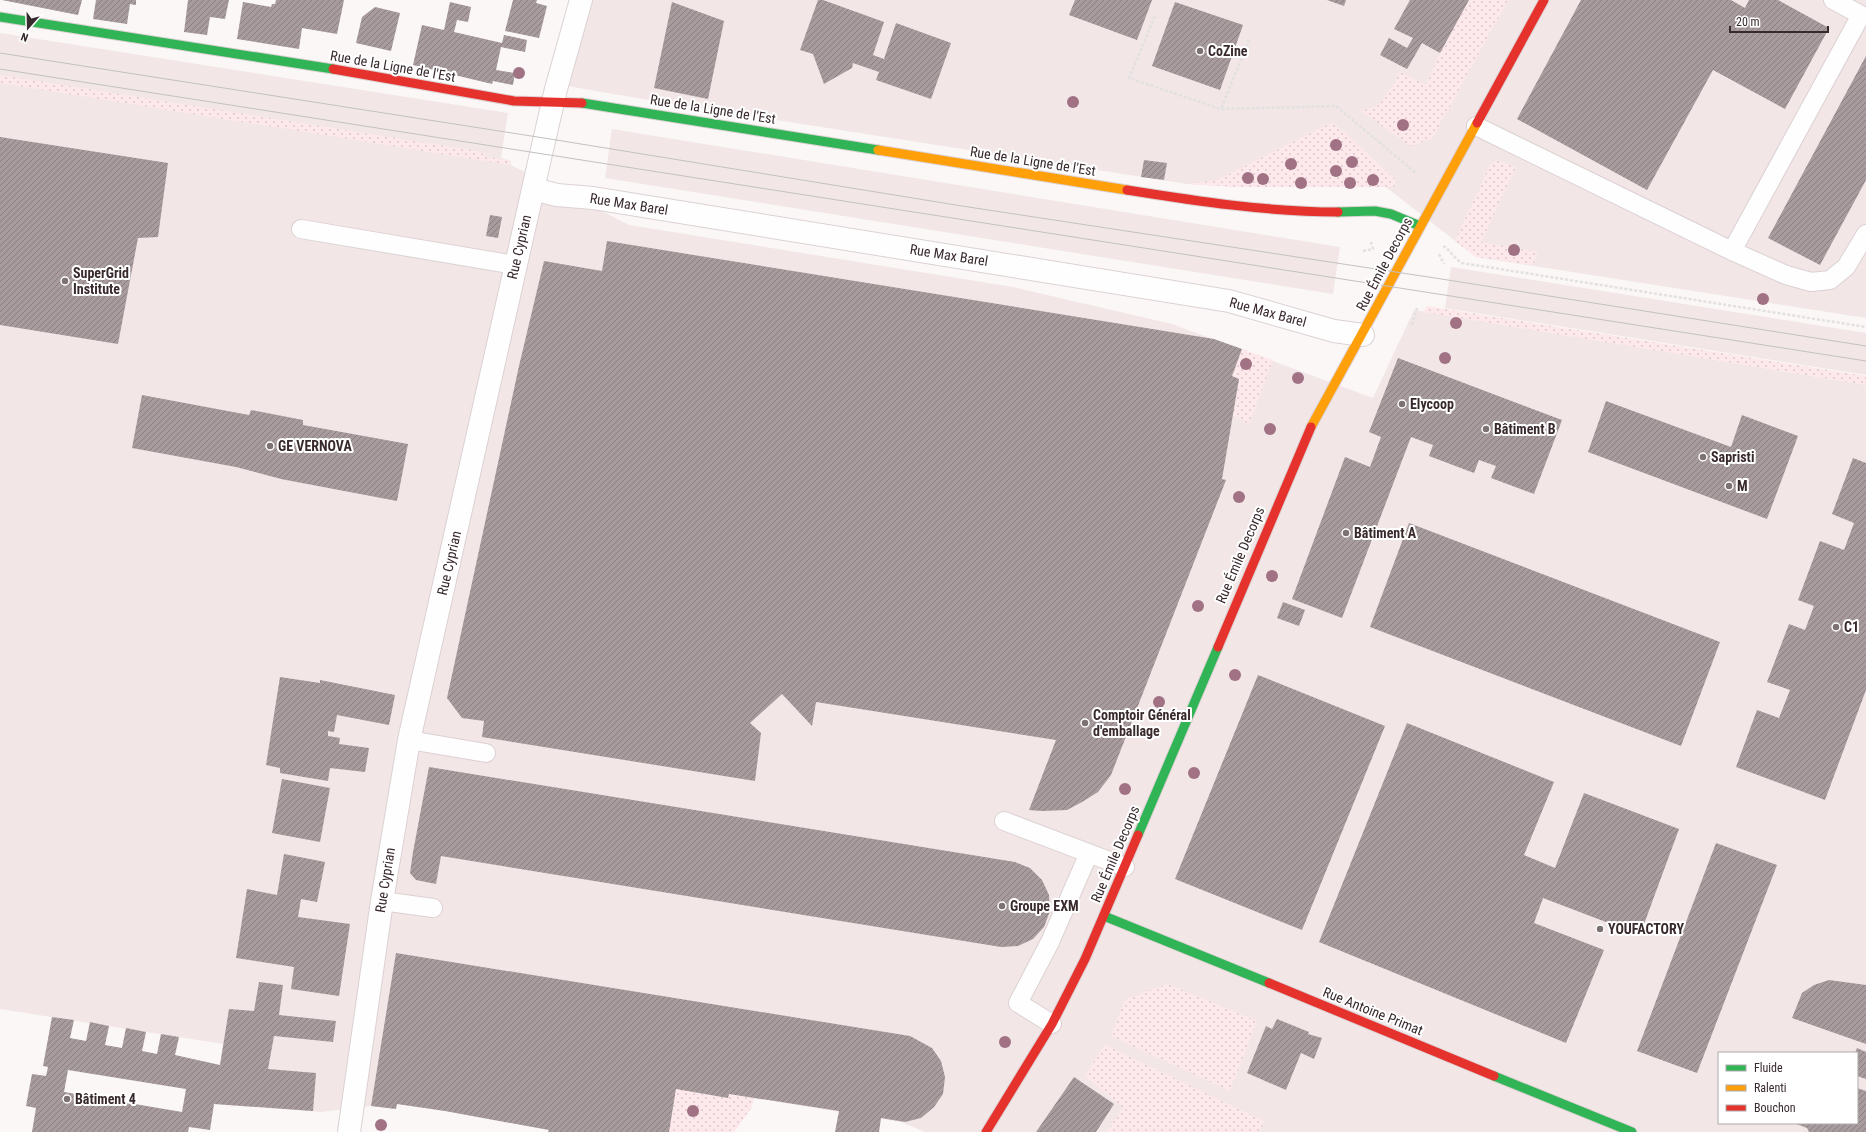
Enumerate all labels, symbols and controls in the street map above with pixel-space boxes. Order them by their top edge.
north arrow [8,8,48,48]
scale bar [1730,8,1828,34]
text: 20 m [1736,15,1760,29]
text: N [19,30,30,44]
place label: CoZine [1208,43,1248,59]
marker: CoZine [1195,46,1205,56]
street label: Rue de la Ligne de l'Est [329,47,457,85]
street label: Rue de la Ligne de l'Est [649,91,777,127]
street label: Rue de la Ligne de l'Est [969,143,1097,179]
street label: Rue Max Barel [589,190,669,218]
street label: Rue Cyprian [504,213,534,281]
street label: Rue Émile Decorps [1352,214,1415,313]
street label: Rue Max Barel [909,241,989,269]
place label: SuperGrid Institute [73,265,129,297]
marker: SuperGrid Institute [60,276,70,286]
street label: Rue Max Barel [1228,294,1308,330]
place label: Elycoop [1410,396,1454,412]
marker: Elycoop [1397,399,1407,409]
place label: Bâtiment B [1494,421,1556,437]
marker: Bâtiment B [1481,424,1491,434]
place label: GE VERNOVA [278,438,352,454]
marker: GE VERNOVA [265,441,275,451]
place label: Sapristi [1711,449,1754,465]
marker: Sapristi [1698,452,1708,462]
place label: M [1737,478,1748,494]
marker: M [1724,481,1734,491]
street label: Rue Émile Decorps [1212,504,1268,606]
place label: Bâtiment A [1354,525,1417,541]
marker: Bâtiment A [1341,528,1351,538]
street label: Rue Cyprian [434,529,464,597]
place label: C1 [1844,619,1859,635]
marker: C1 [1831,622,1841,632]
place label: Comptoir Général d'emballage [1093,707,1191,739]
marker: Comptoir Général d'emballage [1080,718,1090,728]
street label: Rue Émile Decorps [1087,803,1143,905]
street label: Rue Cyprian [372,846,398,914]
place label: Groupe EXM [1010,898,1079,914]
marker: Groupe EXM [997,901,1007,911]
place label: YOUFACTORY [1608,921,1684,937]
marker: YOUFACTORY [1595,924,1605,934]
street label: Rue Antoine Primat [1321,984,1425,1038]
legend [1718,1052,1858,1124]
text: Fluide [1754,1061,1783,1075]
text: Ralenti [1754,1081,1787,1095]
place label: Bâtiment 4 [75,1091,136,1107]
marker: Bâtiment 4 [62,1094,72,1104]
text: Bouchon [1754,1101,1796,1115]

